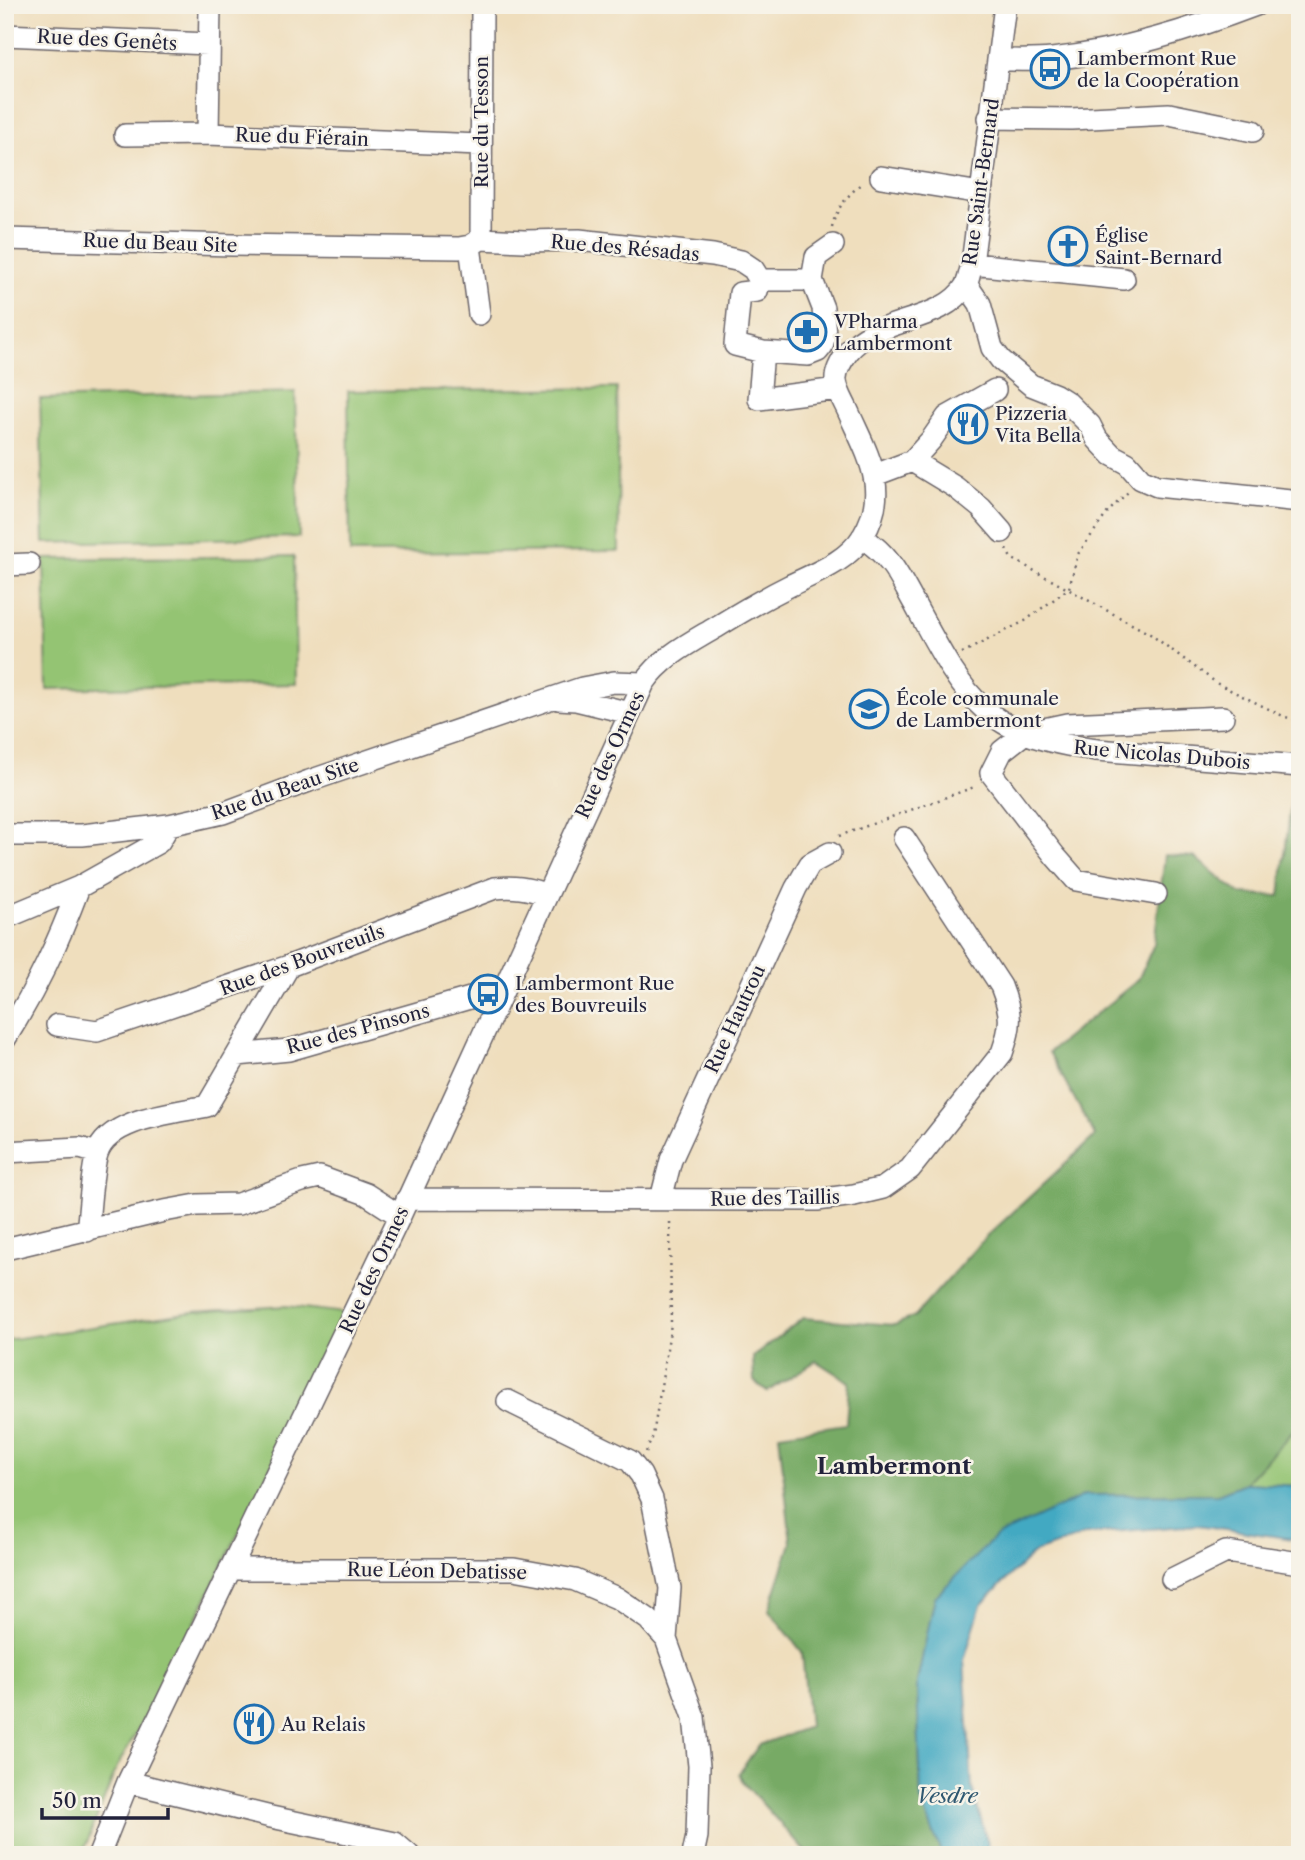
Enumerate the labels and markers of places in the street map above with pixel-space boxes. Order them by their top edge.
place label: Lambermont Rue de la Coopération [1077,47,1239,92]
bus stop icon: Lambermont Rue de la Coopération [1029,48,1071,90]
place label: Église Saint-Bernard [1095,224,1223,269]
church icon: Église Saint-Bernard [1047,225,1089,267]
place label: VPharma Lambermont [833,310,952,355]
pharmacy icon: VPharma Lambermont [786,311,828,353]
place label: Pizzeria Vita Bella [994,402,1081,447]
restaurant icon: Pizzeria Vita Bella [947,403,989,445]
place label: École communale de Lambermont [896,687,1059,732]
school or university icon: École communale de Lambermont [848,688,890,730]
place label: Lambermont Rue des Bouvreuils [515,972,675,1017]
bus stop icon: Lambermont Rue des Bouvreuils [467,973,509,1015]
restaurant icon: Au Relais [233,1703,275,1745]
place label: Au Relais [280,1713,366,1736]

